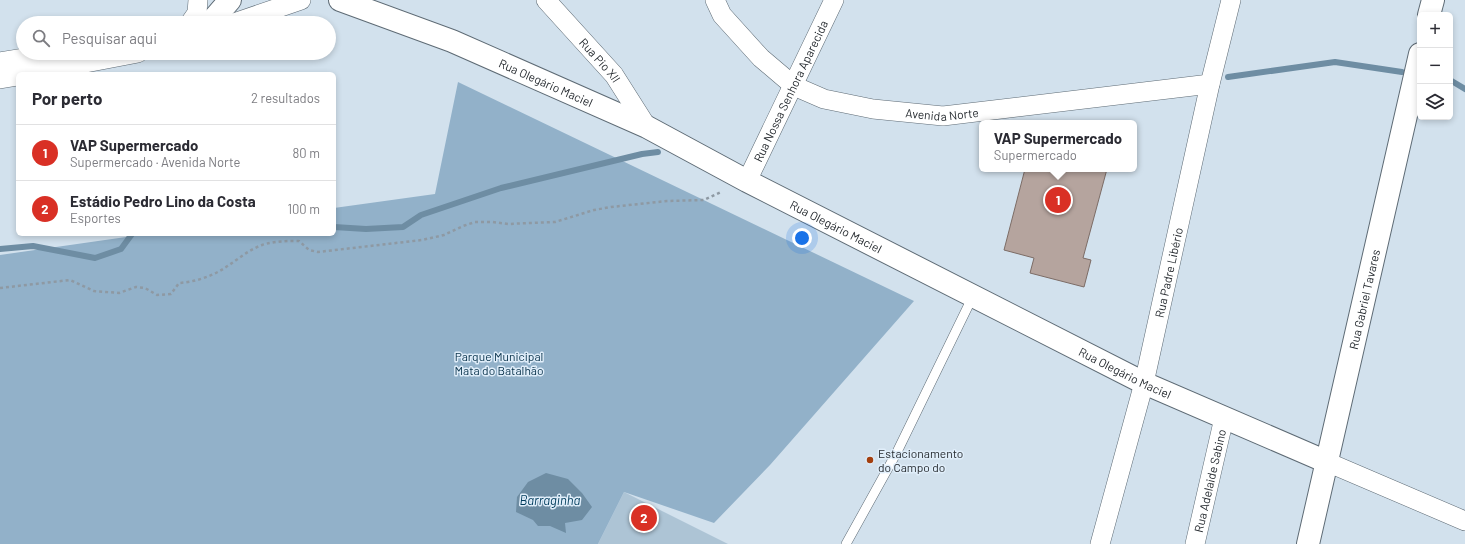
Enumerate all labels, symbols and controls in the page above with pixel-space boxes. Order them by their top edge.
map controls [1417,12,1453,120]
button: + [1417,12,1453,48]
search box [16,16,336,60]
street label: Rua Nossa Senhora Aparecida [750,18,830,164]
icon: search [30,27,52,49]
text: Pesquisar aqui [62,29,157,47]
street label: Rua Pio XII [577,35,624,85]
button: − [1417,48,1453,84]
street label: Rua Olegário Maciel [497,56,595,109]
button: layers [1417,84,1453,120]
text: Por perto [32,88,102,108]
text: 2 resultados [251,90,320,106]
street label: Avenida Norte [905,105,979,123]
popup [979,120,1137,172]
text: VAP Supermercado [994,129,1122,147]
text: VAP Supermercado [70,136,198,154]
text: 1 [43,145,47,161]
text: 80 m [293,145,320,161]
text: Supermercado [994,147,1077,163]
text: Supermercado · Avenida Norte [70,154,240,170]
pin: 1 [1045,185,1071,215]
text: Estádio Pedro Lino da Costa [70,192,256,210]
street label: Rua Olegário Maciel [788,197,884,256]
text: 2 [41,201,49,217]
text: 100 m [287,201,320,217]
text: Esportes [70,210,121,226]
street label: Rua Padre Libério [1152,226,1185,319]
your location [792,228,812,248]
street label: Rua Gabriel Tavares [1346,248,1382,351]
street label: Rua Olegário Maciel [1077,344,1173,401]
park label: Parque Municipal Mata do Batalhão [455,349,543,377]
street label: Rua Adelaide Sabino [1191,428,1228,534]
place label: Estacionamento do Campo do [878,446,963,474]
marker: Estacionamento do Campo do [865,455,875,465]
water label: Barraginha [520,492,581,508]
pin: 2 [631,503,657,533]

